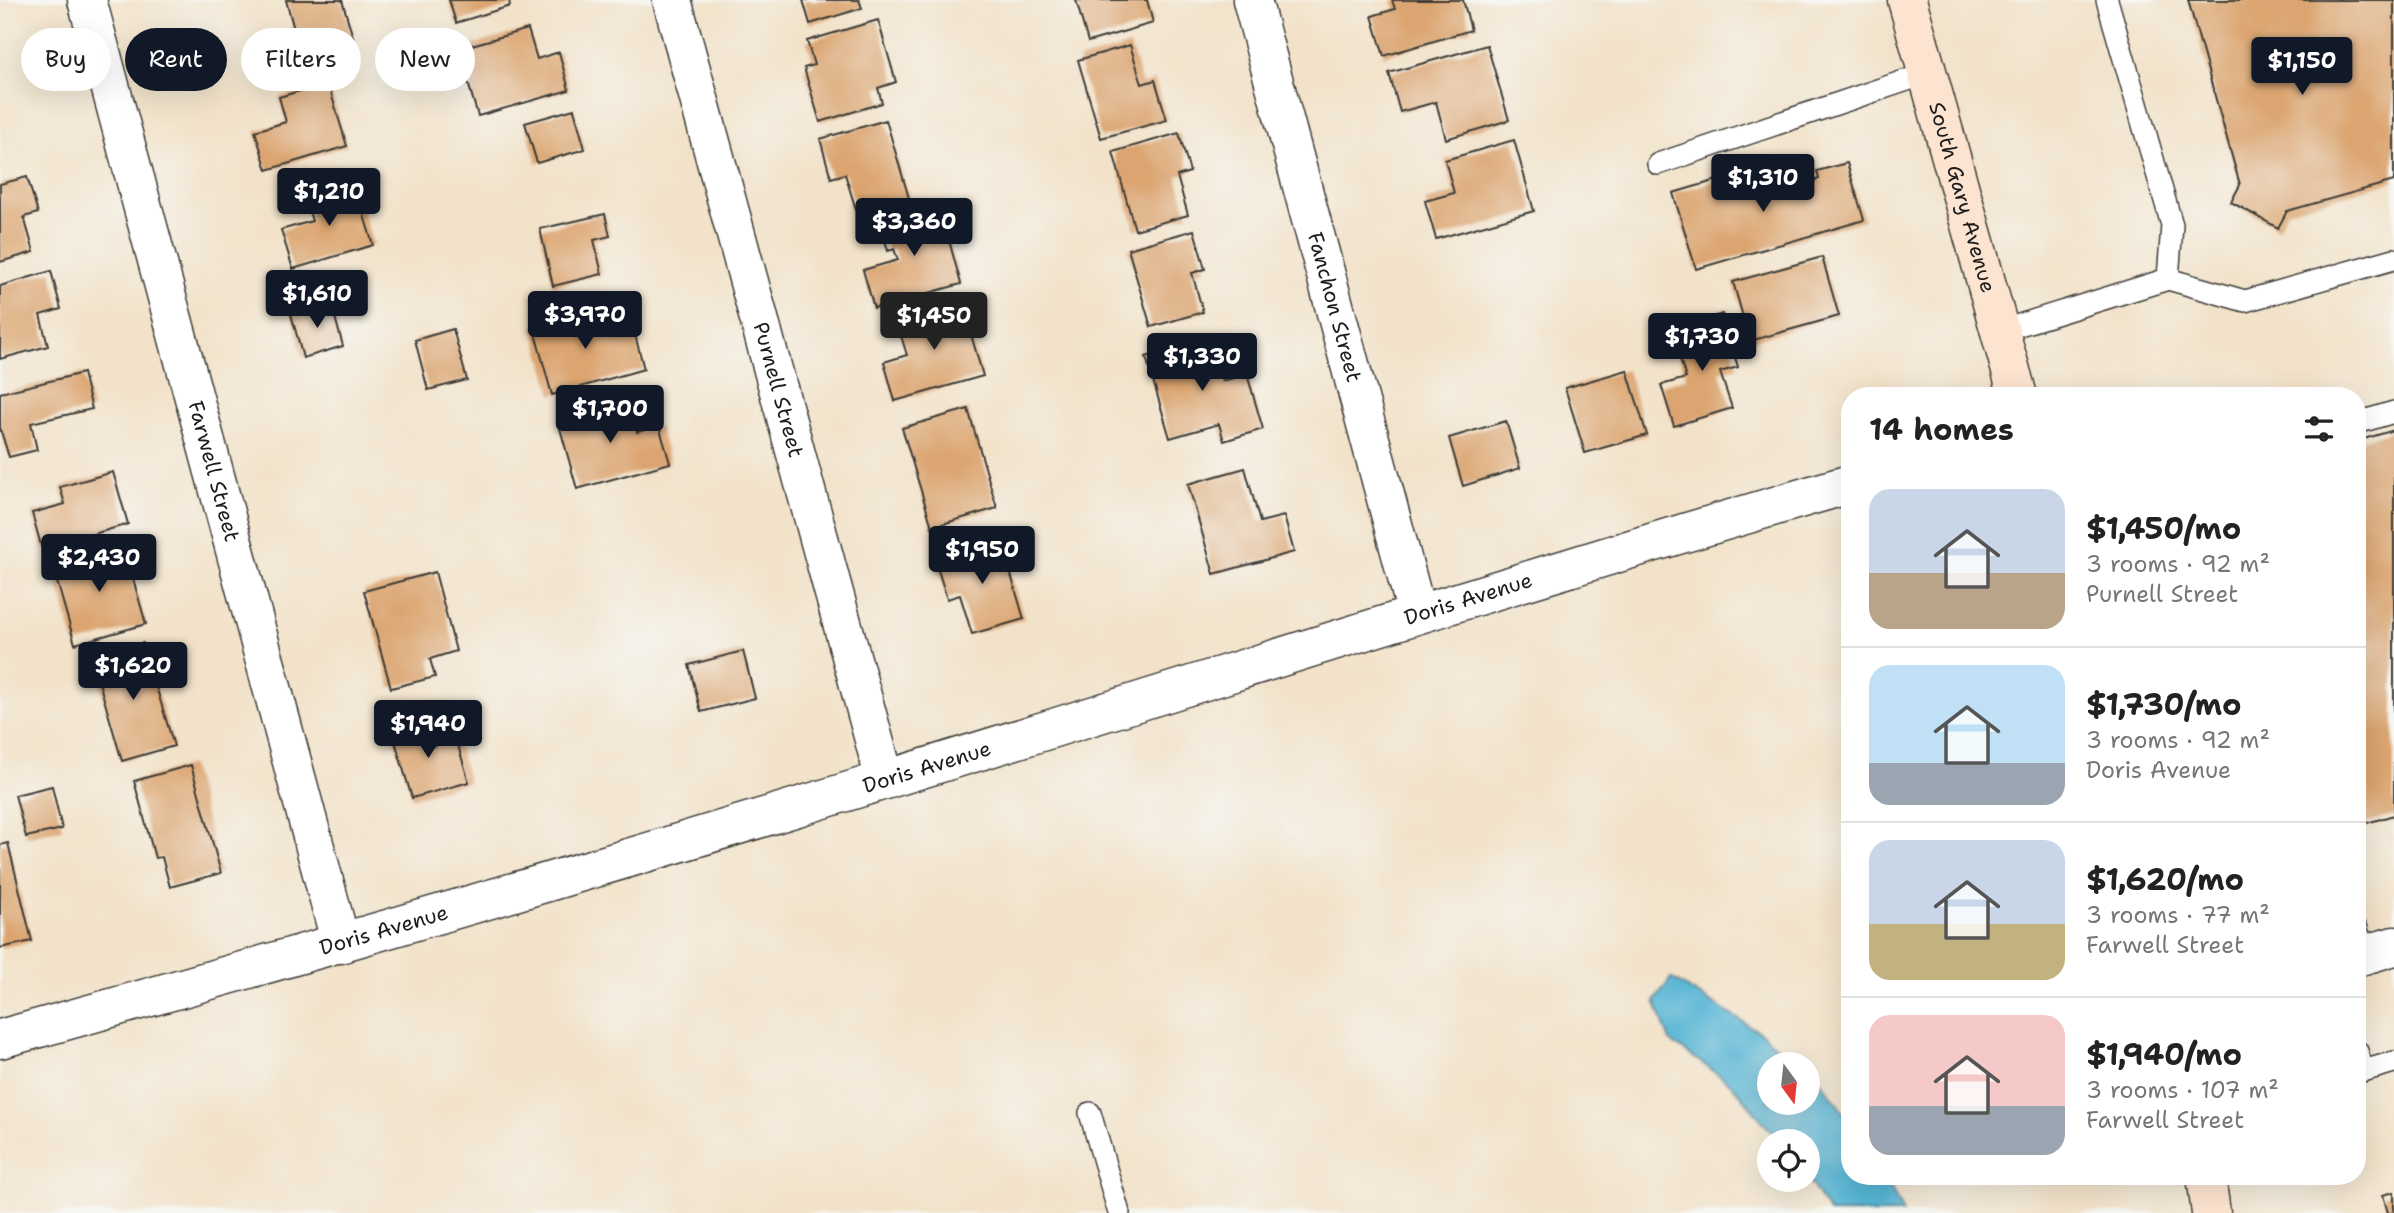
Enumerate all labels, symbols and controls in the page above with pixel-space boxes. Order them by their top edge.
chip: Buy [21,28,111,91]
chip: Rent [125,28,227,91]
chip: Filters [241,28,361,91]
chip: New [375,28,475,91]
pin: $1,150 [2245,38,2359,97]
text: $1,150 [2267,45,2337,75]
street label: South Gary Avenue [1922,99,2002,296]
pin: $1,310 [1706,154,1820,214]
text: $1,310 [1727,162,1799,192]
pin: $1,210 [272,168,386,228]
text: $1,210 [293,176,365,206]
pin: $3,360 [857,198,971,258]
text: $3,360 [871,206,957,236]
street label: Fanchon Street [1301,229,1368,385]
pin: $1,610 [260,270,374,330]
text: $1,610 [282,278,352,308]
pin: $3,970 [528,292,642,351]
pin: $1,450 [877,292,991,352]
text: $3,970 [544,299,626,329]
text: $1,450 [896,300,972,330]
pin: $1,730 [1645,314,1759,373]
street label: Purnell Street [747,319,810,461]
text: $1,730 [1664,321,1740,351]
pin: $1,330 [1145,334,1259,393]
text: $1,330 [1163,341,1241,371]
pin: $1,700 [553,386,667,445]
text: $1,700 [572,393,648,423]
street label: Farwell Street [181,398,246,545]
text: 14 homes [1869,409,2014,450]
icon: filters [2300,410,2338,448]
text: $1,450/mo [2086,508,2241,549]
icon: home [1925,517,2009,601]
pin: $1,950 [925,526,1039,586]
pin: $2,430 [42,534,156,594]
text: $1,950 [945,534,1019,564]
text: $2,430 [57,542,141,572]
text: 3 rooms · 92 m² [2086,549,2270,579]
street label: Doris Avenue [1401,566,1536,632]
text: Purnell Street [2086,579,2238,609]
pin: $1,620 [76,642,190,702]
text: $1,620 [94,650,172,680]
text: $1,730/mo [2086,684,2242,725]
icon: home [1925,693,2009,777]
pin: $1,940 [371,700,485,760]
text: $1,940 [390,708,466,738]
text: 3 rooms · 92 m² [2086,725,2270,755]
street label: Doris Avenue [859,734,994,800]
text: Doris Avenue [2086,755,2231,785]
text: $1,620/mo [2086,859,2244,900]
icon: home [1925,868,2009,952]
street label: Doris Avenue [316,898,451,962]
text: 3 rooms · 77 m² [2086,900,2270,930]
text: Farwell Street [2086,930,2244,960]
text: $1,940/mo [2086,1034,2242,1075]
icon: home [1925,1043,2009,1127]
north arrow [1757,1052,1820,1115]
map controls [1757,1052,1820,1192]
text: 3 rooms · 107 m² [2086,1075,2279,1105]
text: Farwell Street [2086,1105,2244,1135]
button: locate [1757,1129,1820,1192]

